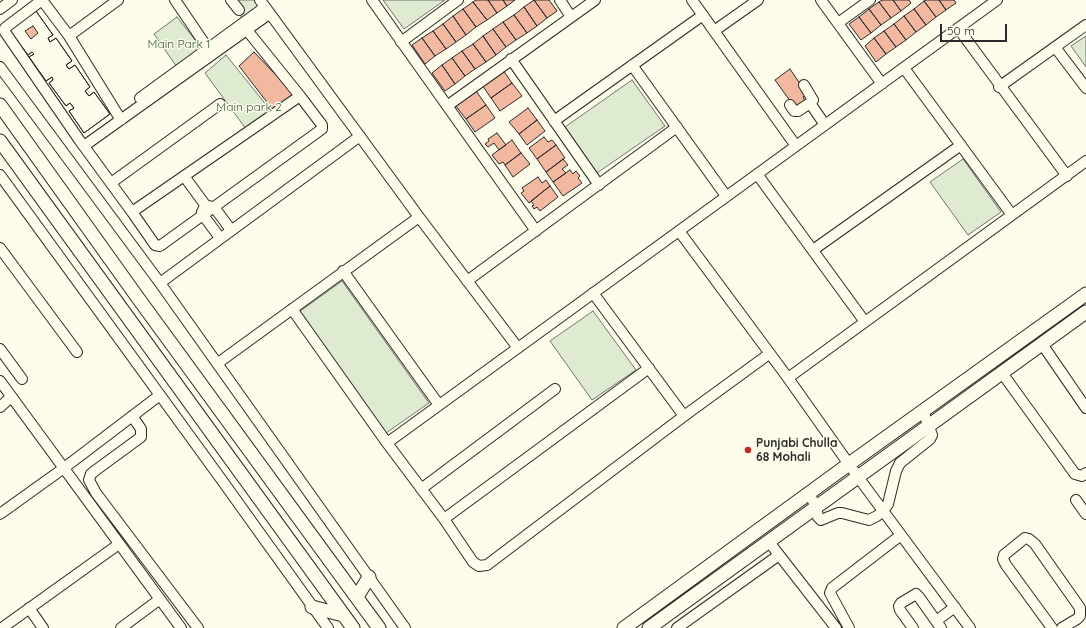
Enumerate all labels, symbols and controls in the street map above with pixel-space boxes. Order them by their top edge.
scale bar [942,16,1009,42]
text: 50 m [947,23,975,38]
park label: Main Park 1 [147,37,211,51]
park label: Main park 2 [216,100,282,114]
place label: Punjabi Chulla 68 Mohali [756,436,838,464]
marker: Punjabi Chulla 68 Mohali [743,445,753,455]

